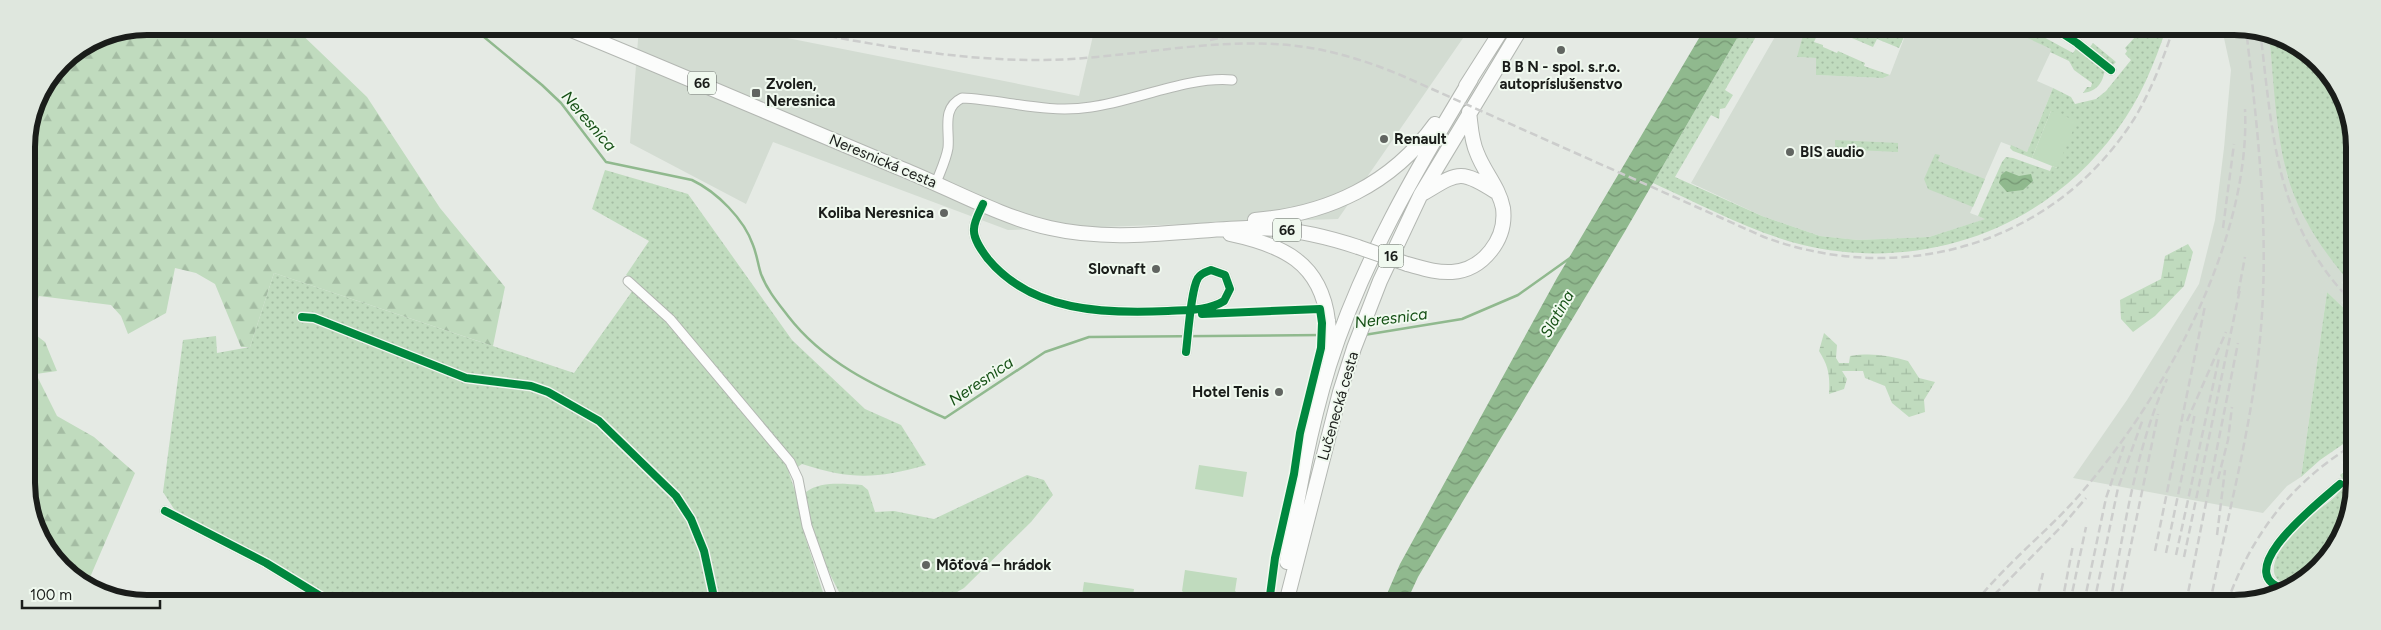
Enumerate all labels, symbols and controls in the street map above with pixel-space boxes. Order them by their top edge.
marker: B B N - spol. s.r.o. autopríslušenstvo [1555,44,1567,56]
place label: B B N - spol. s.r.o. autopríslušenstvo [1500,58,1623,93]
road number: 66 [688,72,716,95]
place label: Zvolen, Neresnica [766,75,836,110]
water label: Neresnica [558,87,620,155]
marker: Zvolen, Neresnica [750,87,762,99]
street label: Neresnická cesta [827,130,939,192]
place label: Renault [1394,130,1447,148]
marker: Renault [1378,133,1390,145]
place label: BIS audio [1800,143,1865,161]
marker: BIS audio [1784,146,1796,158]
place label: Koliba Neresnica [818,204,934,222]
marker: Koliba Neresnica [938,207,950,219]
road number: 66 [1273,218,1301,242]
road number: 16 [1378,245,1404,268]
place label: Slovnaft [1088,260,1146,278]
marker: Slovnaft [1150,263,1162,275]
water label: Slatina [1536,287,1578,341]
water label: Neresnica [1353,304,1429,332]
street label: Lučenecká cesta [1314,350,1362,462]
water label: Neresnica [945,353,1017,409]
place label: Hotel Tenis [1192,383,1269,401]
marker: Hotel Tenis [1273,386,1285,398]
place label: Môťová – hrádok [936,556,1051,574]
marker: Môťová – hrádok [920,559,932,571]
scale bar [22,578,160,610]
text: 100 m [30,586,72,604]

